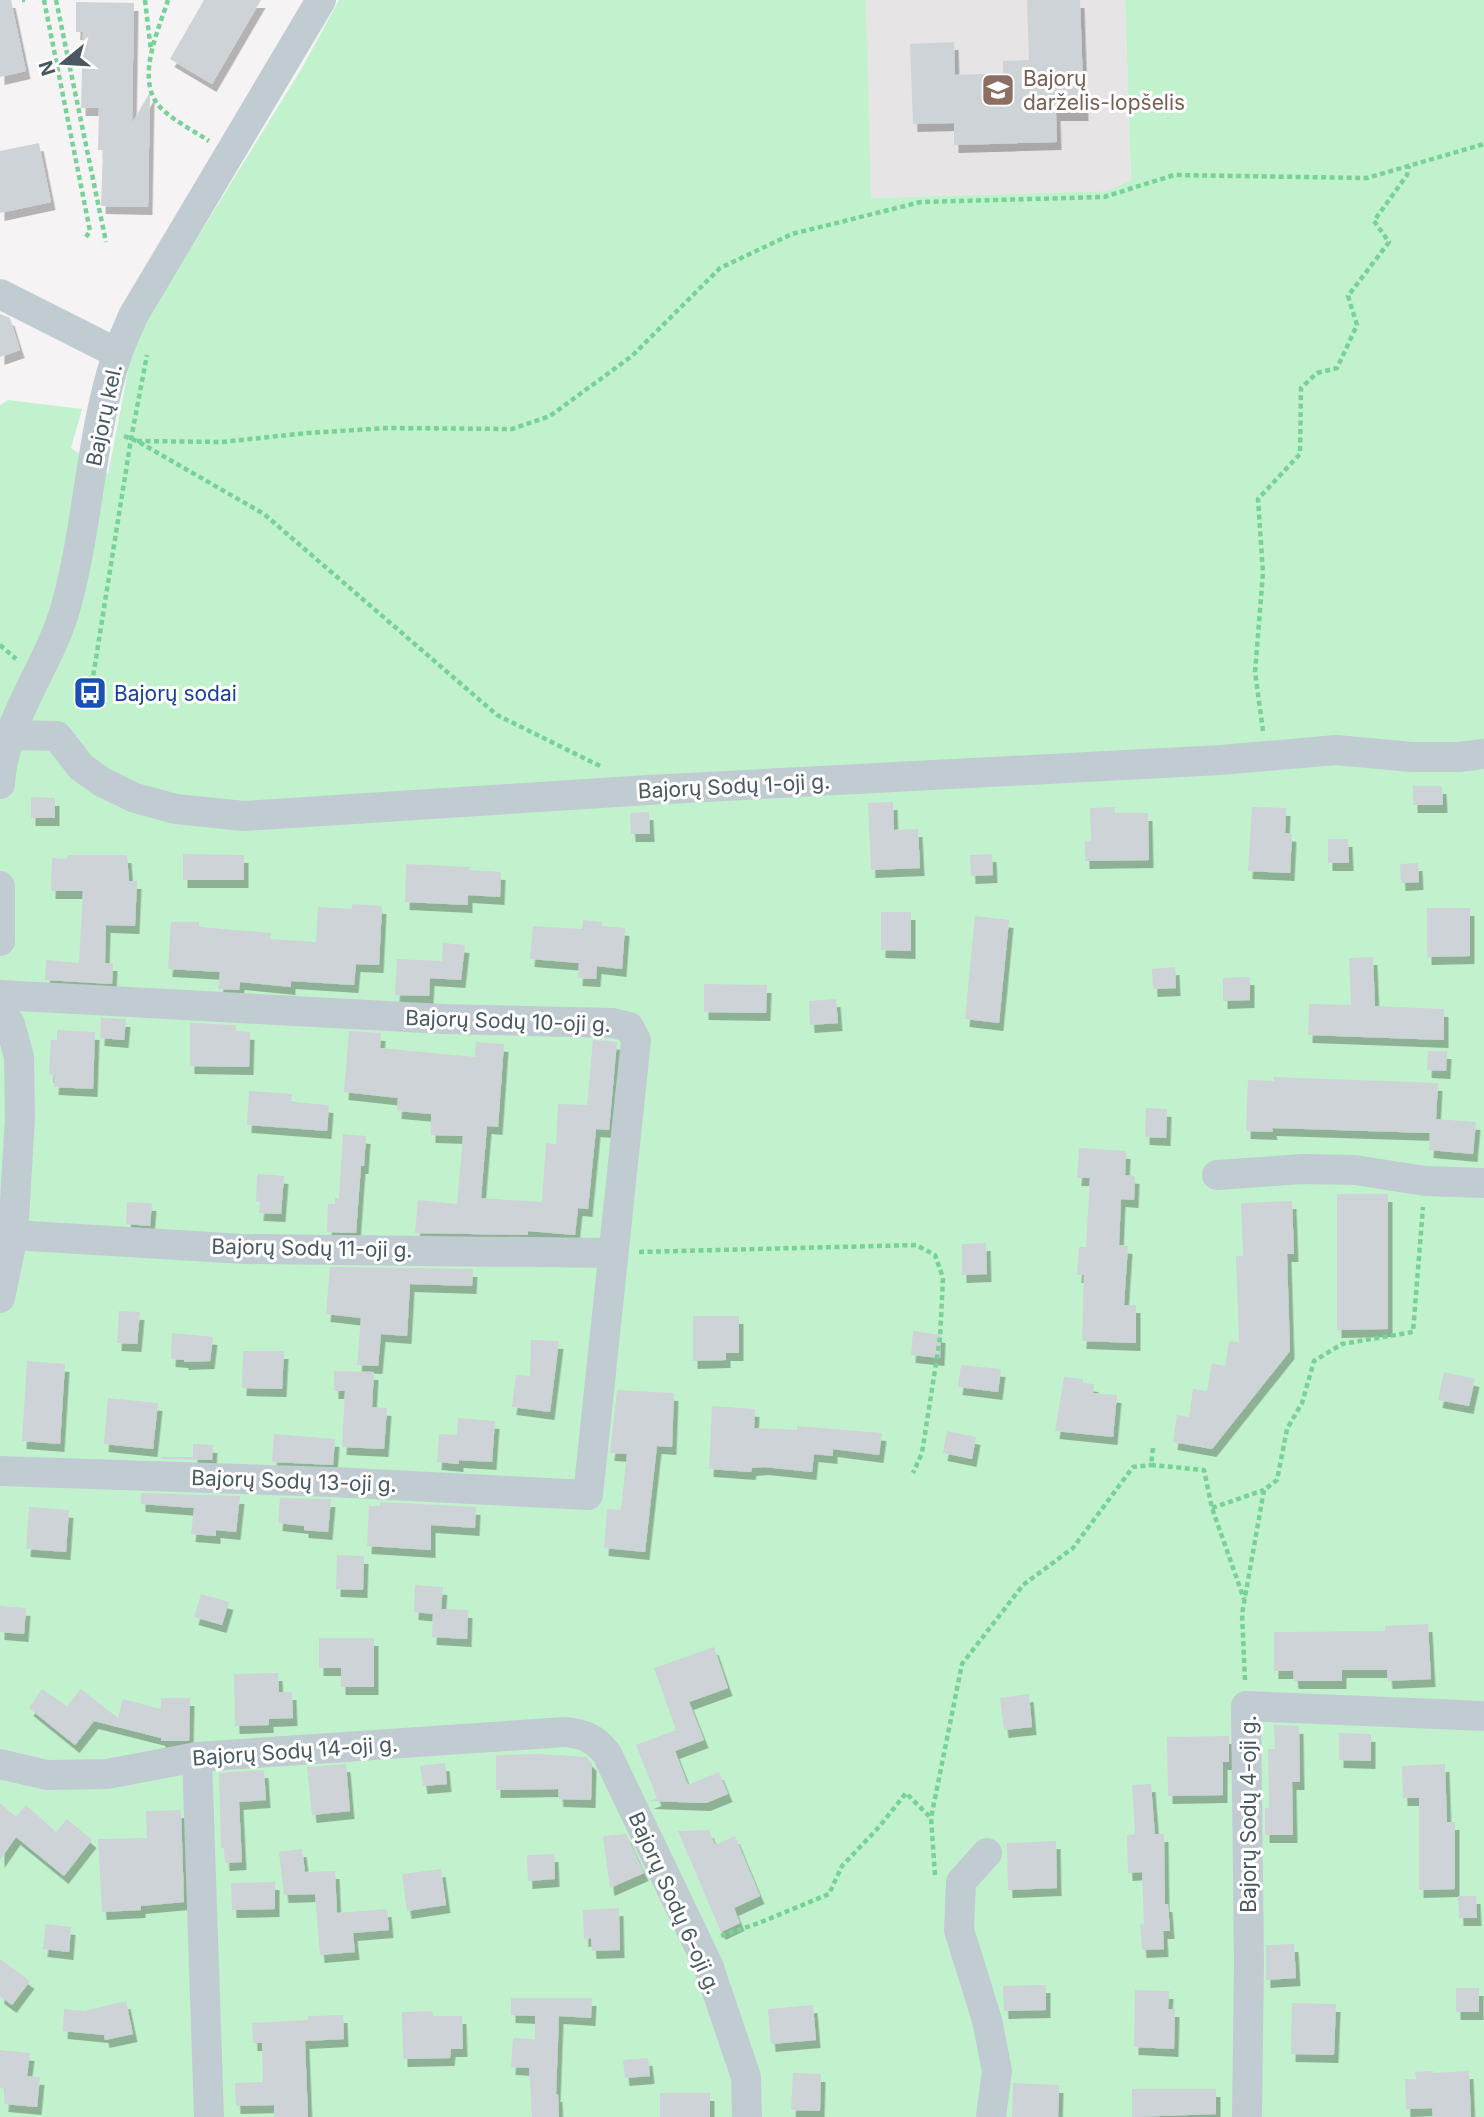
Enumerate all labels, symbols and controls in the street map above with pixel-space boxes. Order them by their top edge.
north arrow [28,28,98,98]
text: N [34,58,60,79]
place label: Bajorų darželis-lopšelis [1023,66,1185,115]
school or university icon: Bajorų darželis-lopšelis [979,71,1017,109]
street label: Bajorų kel. [81,362,127,468]
bus stop icon: Bajorų sodai [71,674,109,712]
place label: Bajorų sodai [114,681,237,706]
street label: Bajorų Sodų 1-oji g. [637,768,831,804]
street label: Bajorų Sodų 10-oji g. [405,1005,611,1037]
street label: Bajorų Sodų 11-oji g. [211,1234,413,1262]
street label: Bajorų Sodų 13-oji g. [191,1465,397,1497]
street label: Bajorų Sodų 4-oji g. [1236,1715,1261,1913]
street label: Bajorų Sodų 14-oji g. [191,1731,399,1771]
street label: Bajorų Sodų 6-oji g. [624,1808,726,1998]

